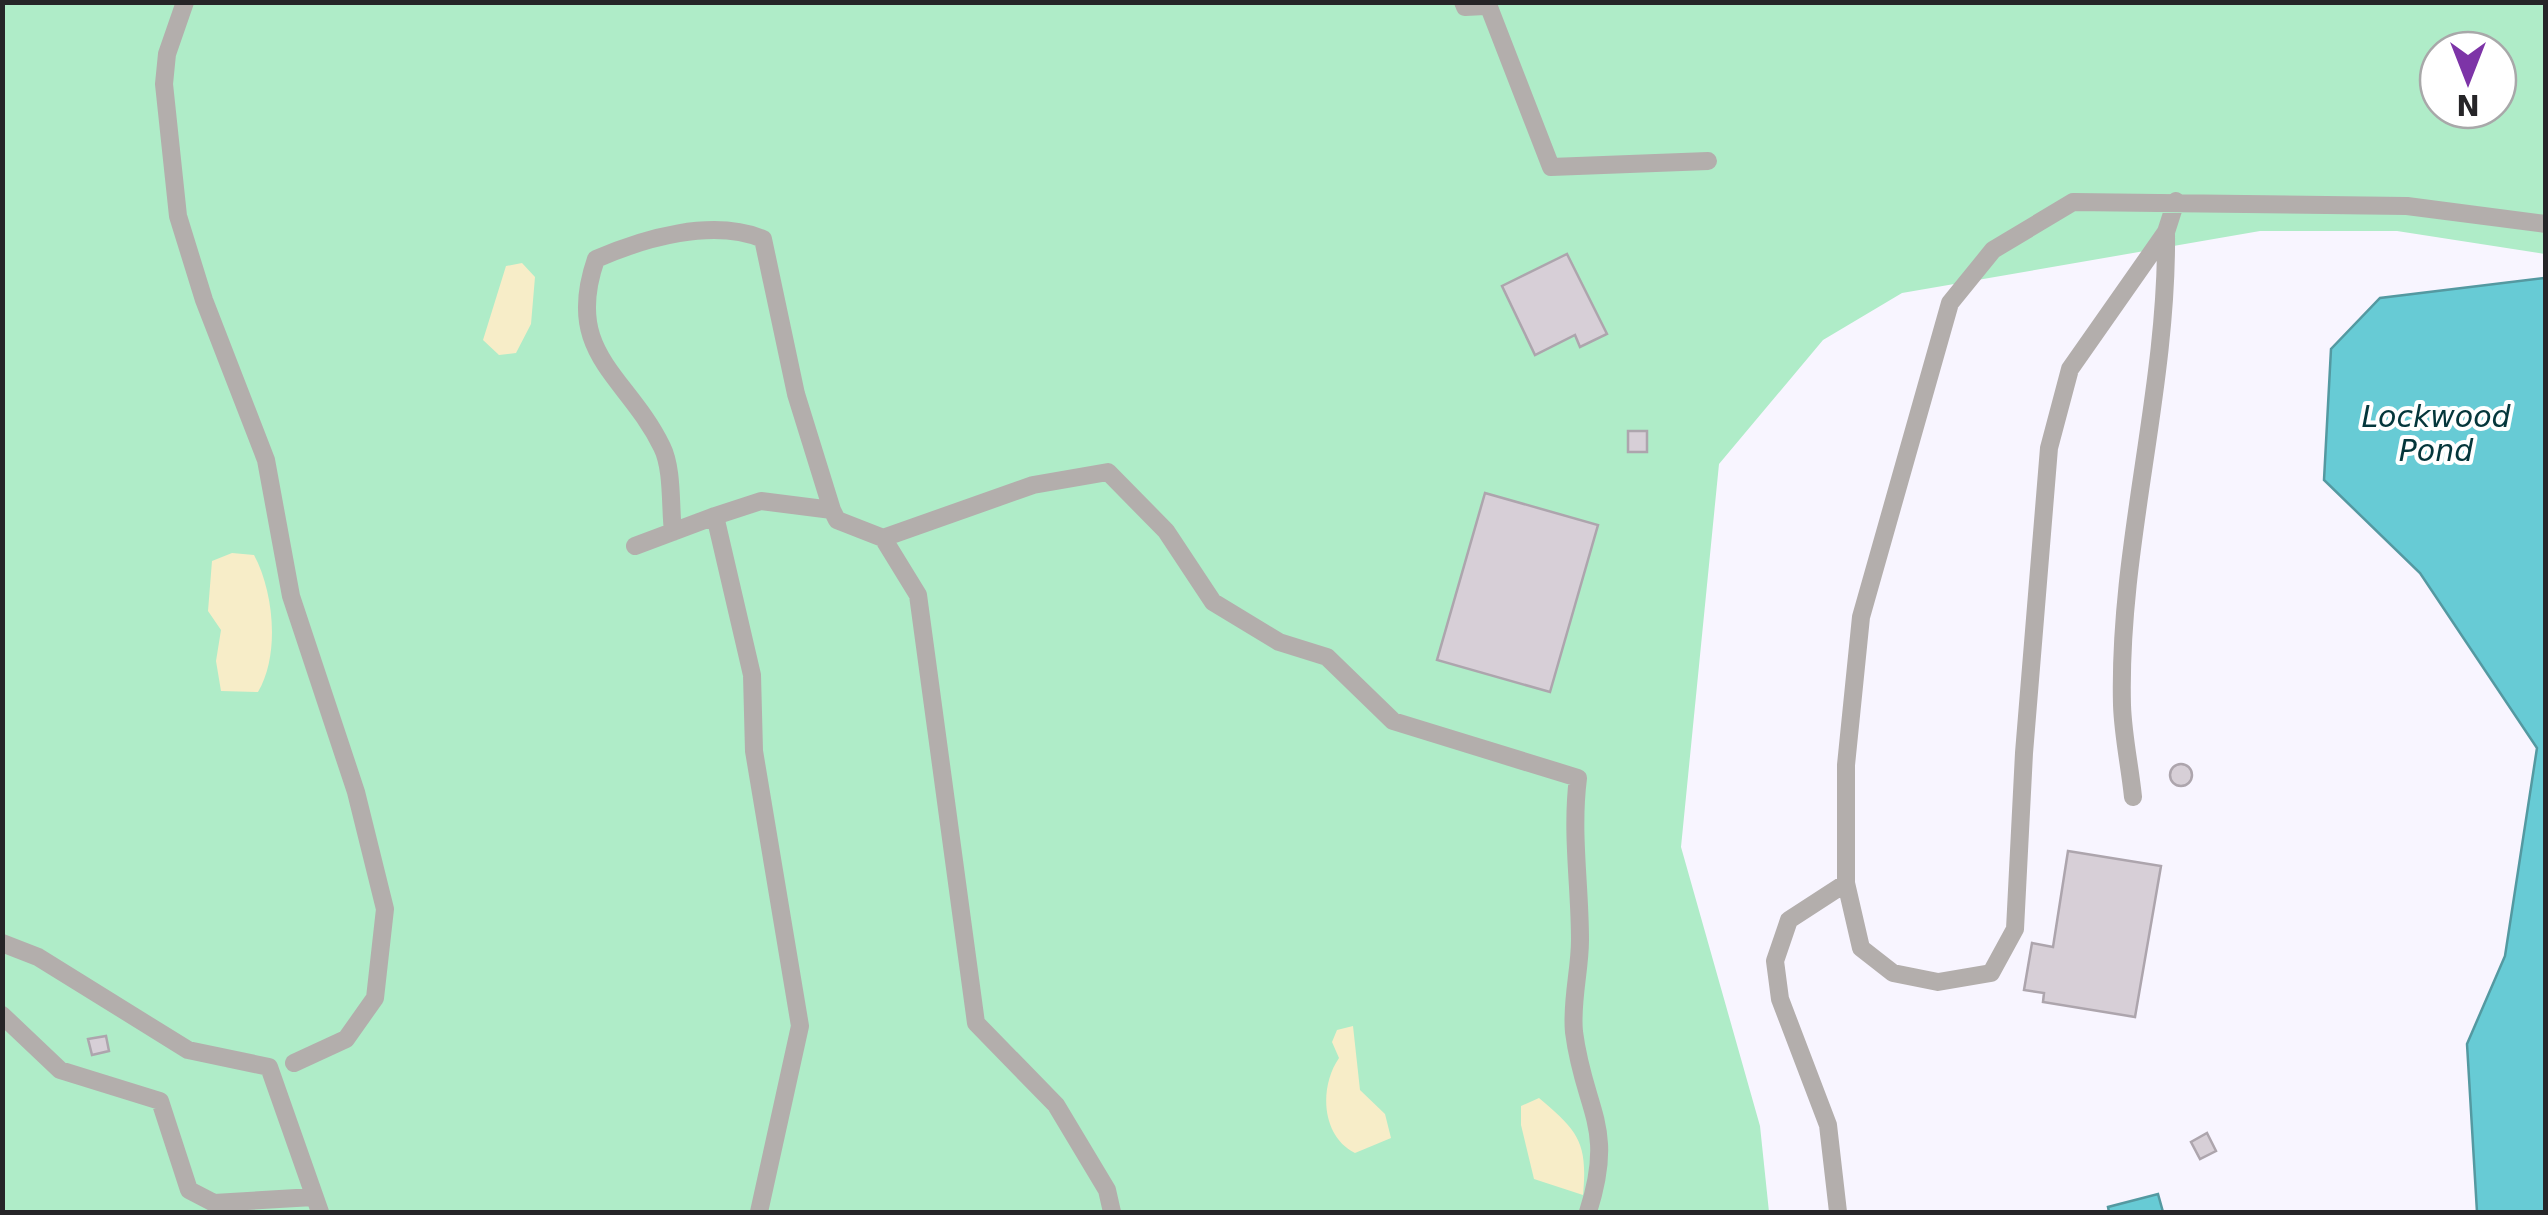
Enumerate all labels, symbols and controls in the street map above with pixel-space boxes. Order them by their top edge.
north arrow [2418,30,2518,130]
text: N [2456,88,2480,121]
water label: Lockwood Pond [2361,399,2512,468]

